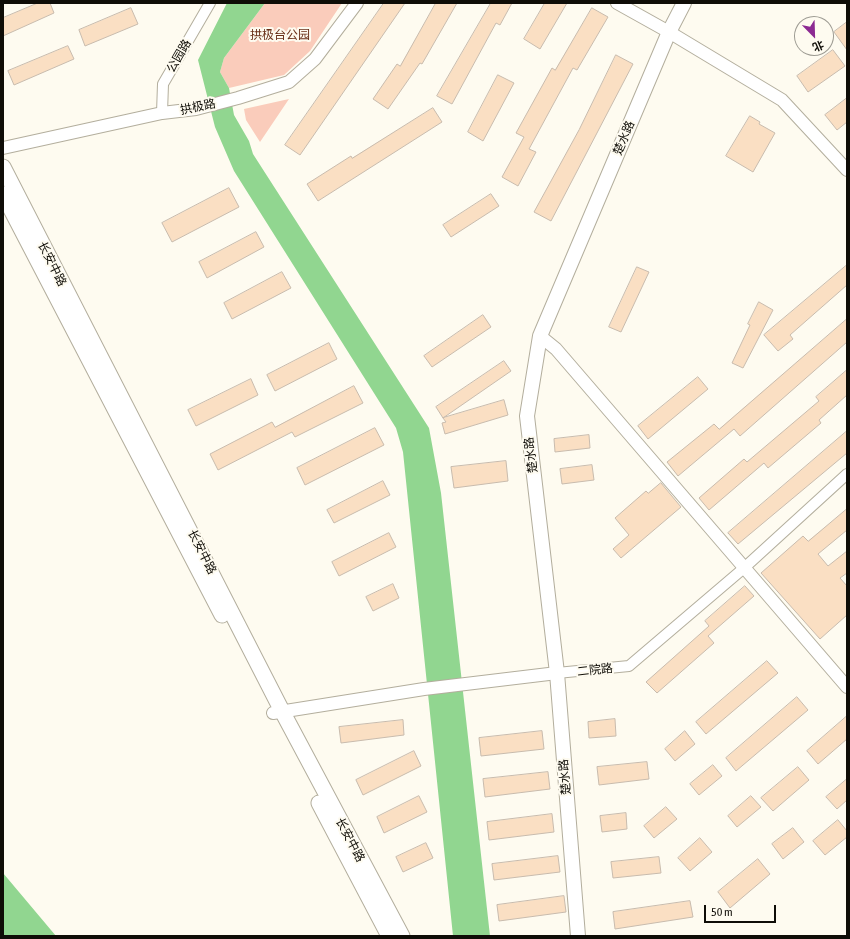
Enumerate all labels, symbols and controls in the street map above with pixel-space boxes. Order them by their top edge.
north arrow [794,16,834,56]
park label: 拱极台公园 [250,28,310,42]
street label: 公园路 [164,37,194,75]
text: 北 [811,38,826,54]
street label: 拱极路 [179,96,217,118]
street label: 楚水路 [610,119,638,157]
street label: 长安中路 [35,239,69,289]
street label: 楚水路 [522,436,540,474]
street label: 长安中路 [185,527,219,577]
street label: 二院路 [576,661,614,679]
street label: 楚水路 [556,758,574,796]
street label: 长安中路 [332,815,368,865]
scale bar [706,897,778,923]
text: 50 m [711,905,733,919]

